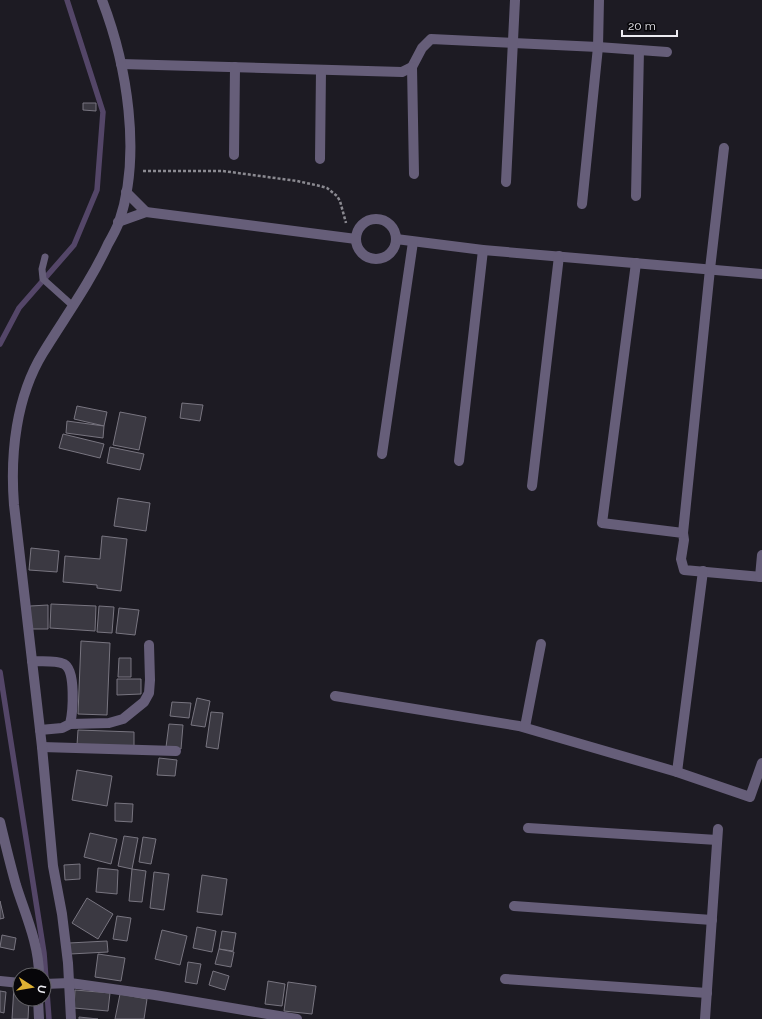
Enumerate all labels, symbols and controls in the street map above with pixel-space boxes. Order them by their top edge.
scale bar [622,12,677,38]
text: 20 m [628,19,656,33]
north arrow [12,967,52,1007]
text: U [34,984,49,994]

